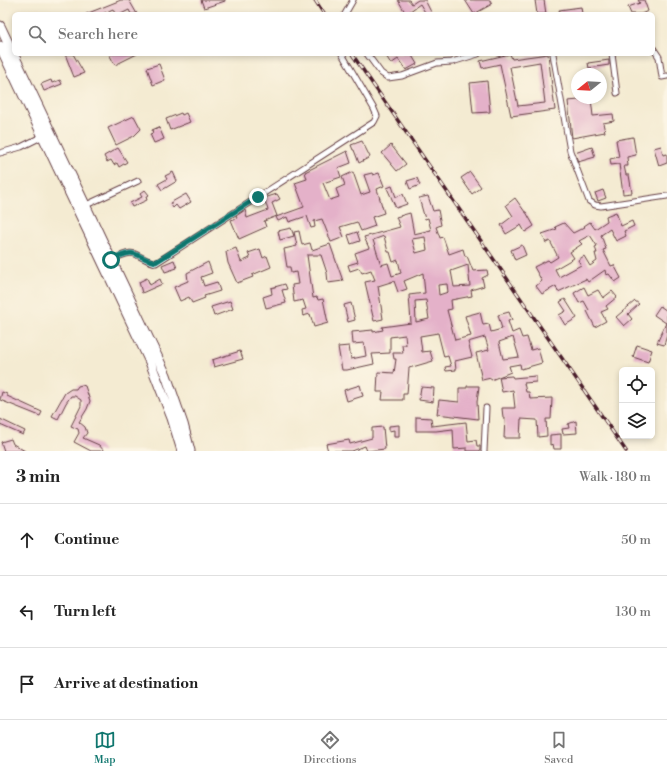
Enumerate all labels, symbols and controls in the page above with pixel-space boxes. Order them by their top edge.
search box [12,12,655,56]
icon: search [26,23,48,45]
text: Search here [58,25,138,44]
north arrow [571,68,607,104]
route end [249,188,267,206]
route start [102,251,120,269]
map controls [619,367,655,439]
button: locate [619,367,655,403]
button: layers [619,403,655,439]
text: 3 min [16,466,60,488]
text: Walk · 180 m [579,469,651,485]
icon: ahead [16,529,38,551]
text: Continue [54,530,119,549]
text: 50 m [621,532,651,548]
icon: left [16,601,38,623]
text: Turn left [54,602,116,621]
text: 130 m [616,604,651,620]
icon: arrive [16,673,38,695]
text: Arrive at destination [54,674,198,693]
tab: Map [94,729,116,767]
tab: Directions [304,729,357,767]
tab: Saved [544,729,573,767]

